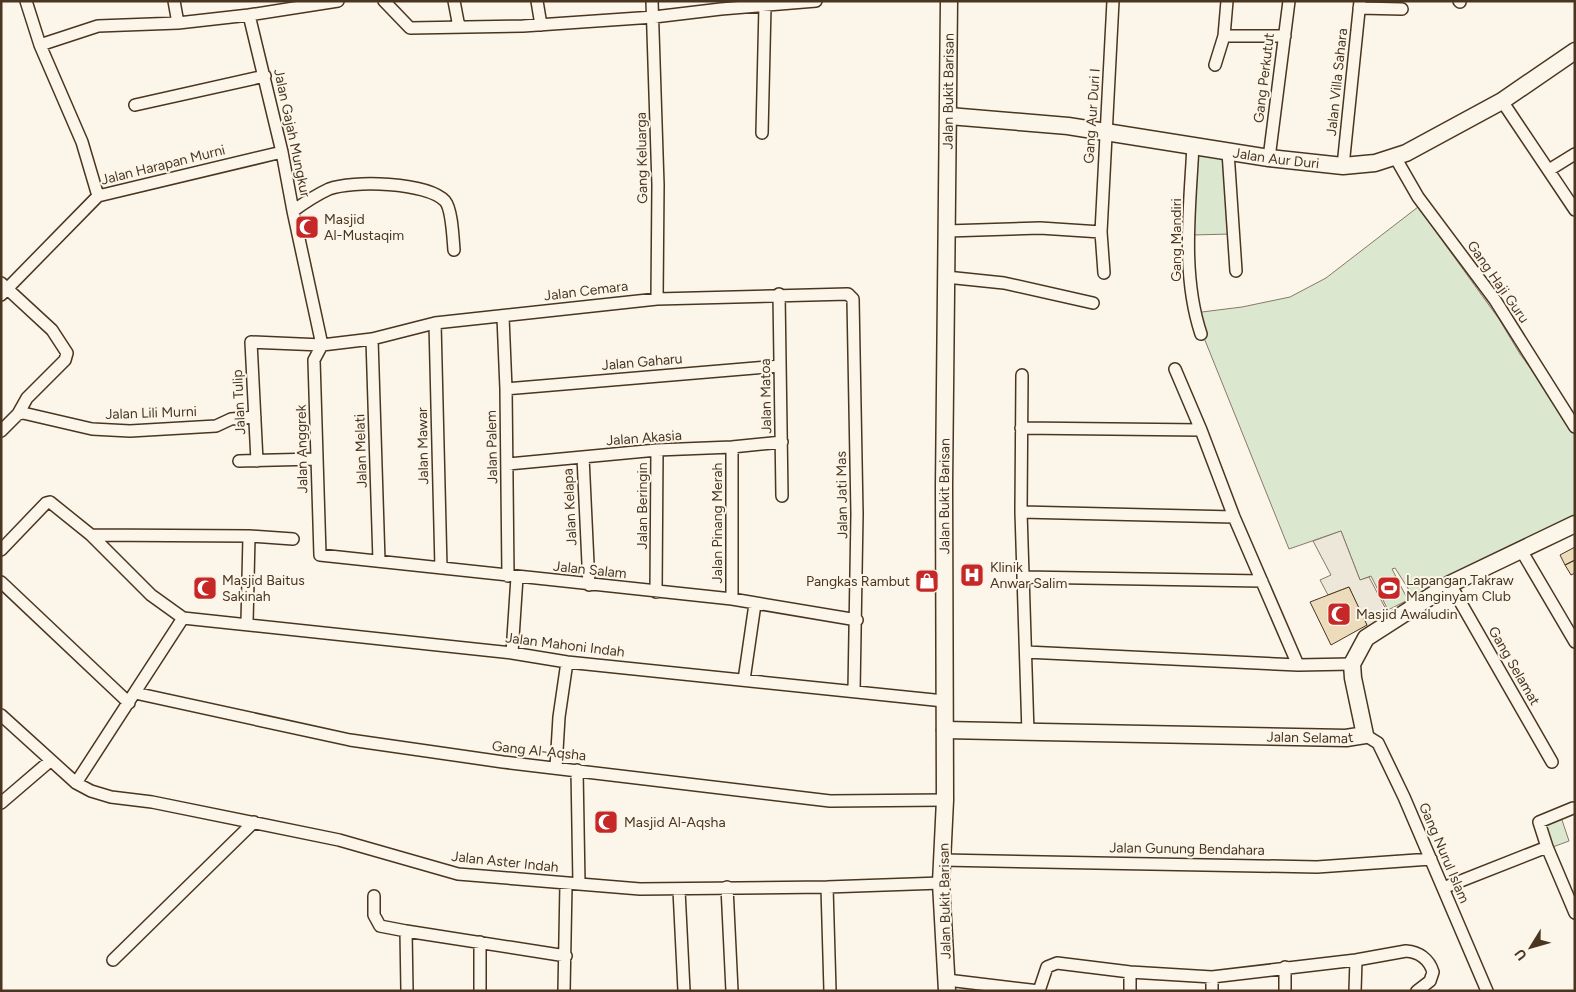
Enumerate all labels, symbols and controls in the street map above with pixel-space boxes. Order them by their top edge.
street label: Jalan Villa Sahara [1323,27,1351,137]
street label: Gang Perkutut [1250,32,1278,124]
street label: Jalan Bukit Barisan [939,33,957,149]
street label: Jalan Gajah Mungkur [270,67,314,199]
street label: Gang Aur Duri I [1080,68,1104,164]
street label: Gang Keluarga [633,112,651,204]
street label: Jalan Harapan Murni [99,141,227,189]
street label: Jalan Aur Duri [1232,144,1320,172]
street label: Gang Mandiri [1168,198,1185,282]
place label: Masjid Al-Mustaqim [324,211,404,244]
mosque icon: Masjid Al-Mustaqim [294,214,320,240]
street label: Gang Haji Guru [1463,238,1533,326]
street label: Jalan Cemara [543,277,629,305]
street label: Jalan Gaharu [601,350,683,374]
street label: Jalan Matoa [757,358,775,434]
street label: Jalan Tulip [229,369,249,435]
street label: Jalan Lili Murni [105,403,197,423]
street label: Jalan Anggrek [293,404,311,494]
street label: Jalan Mawar [414,407,432,485]
street label: Jalan Palem [483,410,501,484]
street label: Jalan Melati [351,414,371,488]
street label: Jalan Akasia [605,427,683,449]
street label: Jalan Bukit Barisan [935,438,953,554]
street label: Jalan Jati Mas [833,451,851,539]
street label: Jalan Beringin [634,462,651,550]
street label: Jalan Pinang Merah [709,462,726,583]
street label: Jalan Kelapa [559,468,581,546]
street label: Jalan Salam [552,558,628,582]
place label: Klinik Anwar Salim [990,559,1067,592]
hospital icon: Klinik Anwar Salim [959,562,985,588]
shop icon: Pangkas Rambut [914,568,940,594]
place label: Masjid Baitus Sakinah [222,572,305,605]
place label: Lapangan Takraw Manginyam Club [1406,572,1514,605]
place label: Pangkas Rambut [806,573,910,590]
mosque icon: Masjid Baitus Sakinah [192,575,218,601]
sports icon: Lapangan Takraw Manginyam Club [1376,575,1402,601]
mosque icon: Masjid Awaludin [1326,601,1352,627]
place label: Masjid Awaludin [1356,606,1458,623]
street label: Gang Selamat [1485,624,1543,708]
street label: Jalan Mahoni Indah [504,629,626,661]
street label: Jalan Selamat [1266,728,1355,747]
street label: Gang Al-Aqsha [491,738,587,764]
street label: Gang Nurul Islam [1415,800,1473,906]
mosque icon: Masjid Al-Aqsha [593,809,619,835]
place label: Masjid Al-Aqsha [624,814,726,831]
street label: Jalan Gunung Bendahara [1109,839,1265,859]
street label: Jalan Bukit Barisan [935,843,955,959]
street label: Jalan Aster Indah [451,848,560,876]
north arrow [1506,922,1556,972]
text: U [1511,945,1531,964]

